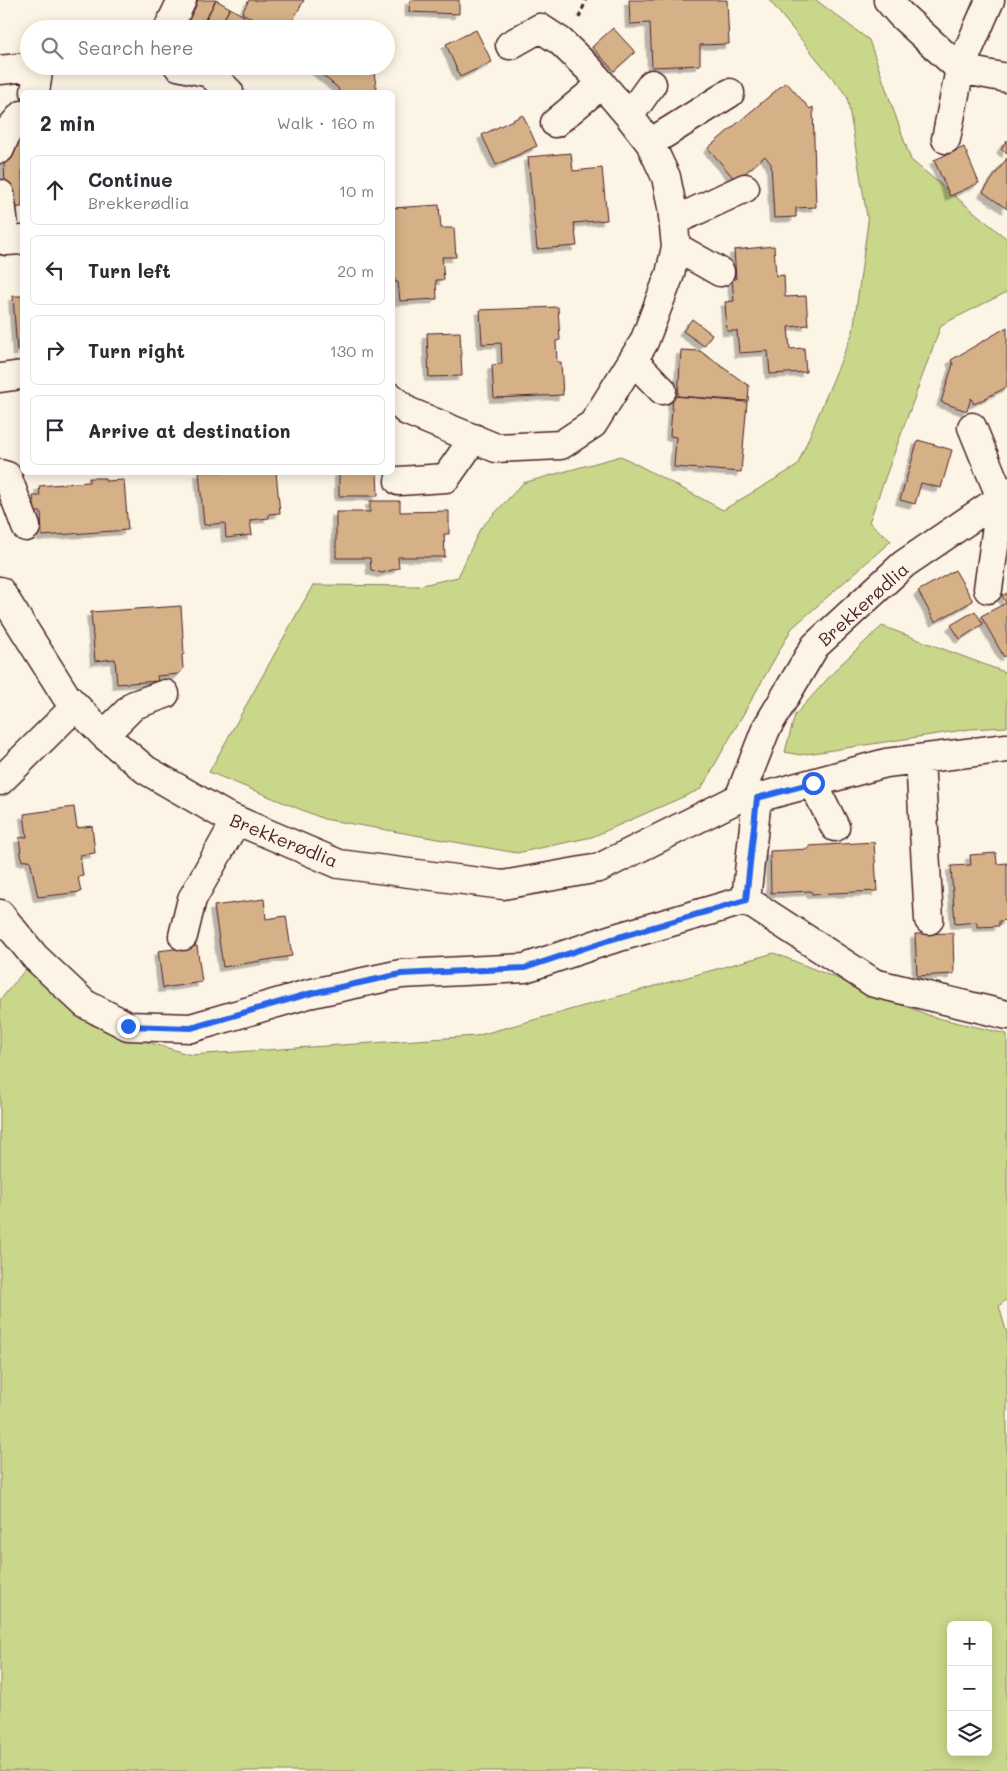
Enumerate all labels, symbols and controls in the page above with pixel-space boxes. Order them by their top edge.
search box [20,20,395,75]
icon: search [38,34,66,62]
text: Search here [78,35,194,60]
text: 2 min [40,109,95,136]
text: Walk · 160 m [277,112,375,133]
text: Continue [88,167,173,192]
icon: ahead [41,176,69,204]
text: 10 m [339,180,374,201]
text: Brekkerødlia [88,192,189,213]
icon: left [41,256,69,284]
text: Turn left [88,258,171,283]
text: 20 m [337,260,374,281]
icon: right [41,336,69,364]
text: Turn right [88,338,185,363]
text: 130 m [330,340,374,361]
icon: arrive [41,416,69,444]
text: Arrive at destination [88,418,291,443]
street label: Brekkerødlia [813,557,913,651]
route start [802,772,825,795]
street label: Brekkerødlia [227,808,341,872]
route end [117,1015,140,1038]
map controls [947,1621,992,1756]
button: + [947,1621,992,1666]
button: − [947,1666,992,1711]
button: layers [947,1711,992,1756]

